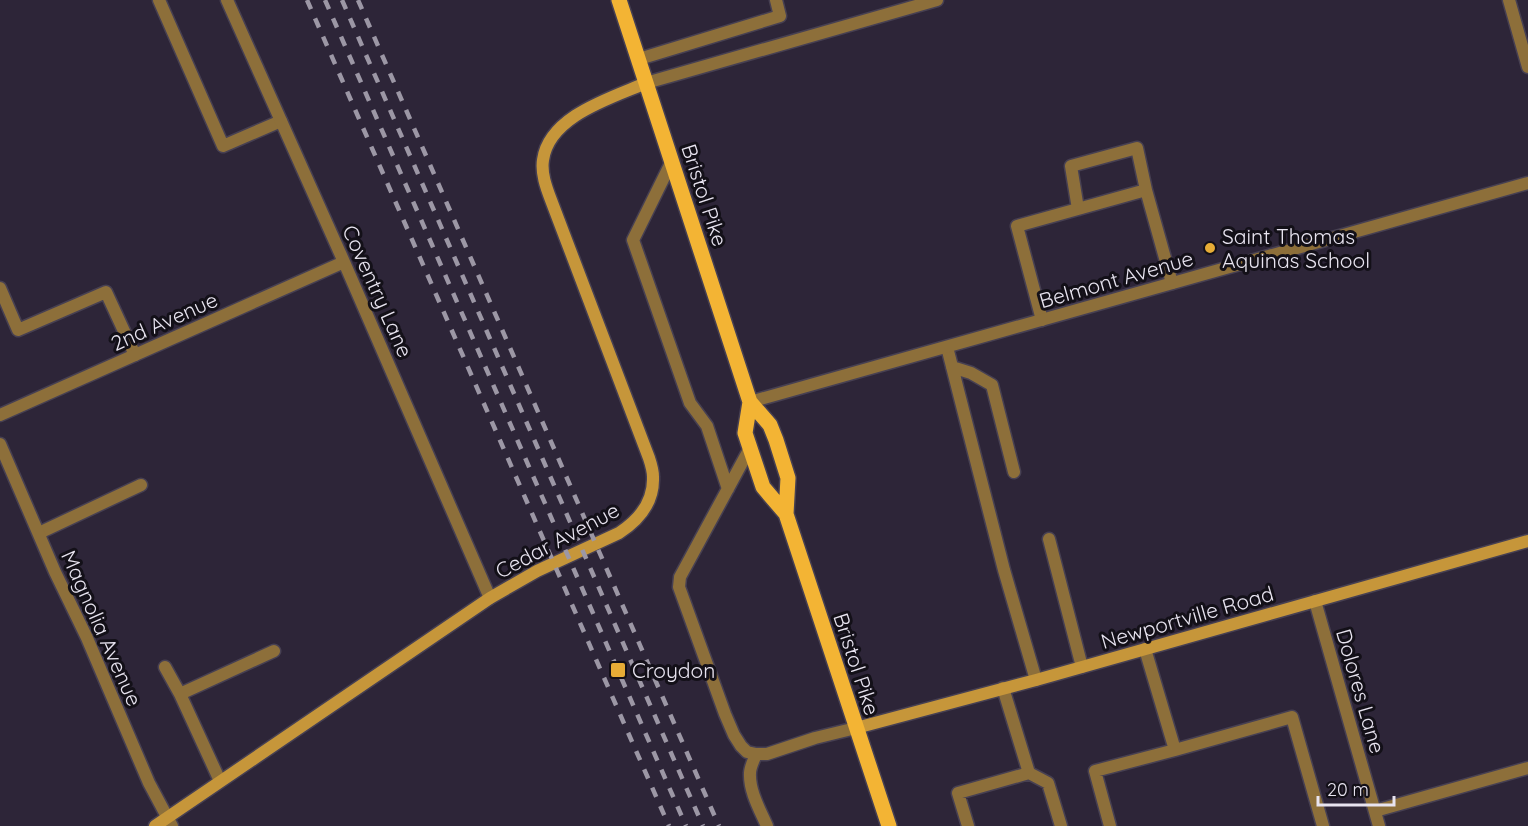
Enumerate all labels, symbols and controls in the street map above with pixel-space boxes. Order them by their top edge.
street label: Bristol Pike [676,141,734,249]
street label: Coventry Lane [337,221,419,361]
place label: Saint Thomas Aquinas School [1222,223,1370,273]
marker: Saint Thomas Aquinas School [1203,241,1217,255]
street label: Belmont Avenue [1036,245,1196,313]
street label: 2nd Avenue [107,286,221,356]
street label: Cedar Avenue [491,496,623,584]
street label: Magnolia Avenue [56,546,148,710]
street label: Newportville Road [1098,580,1276,654]
street label: Bristol Pike [828,610,886,718]
street label: Dolores Lane [1331,626,1391,756]
place label: Croydon [632,657,715,683]
marker: Croydon [609,661,627,679]
scale bar [1318,769,1394,807]
text: 20 m [1327,778,1369,801]

